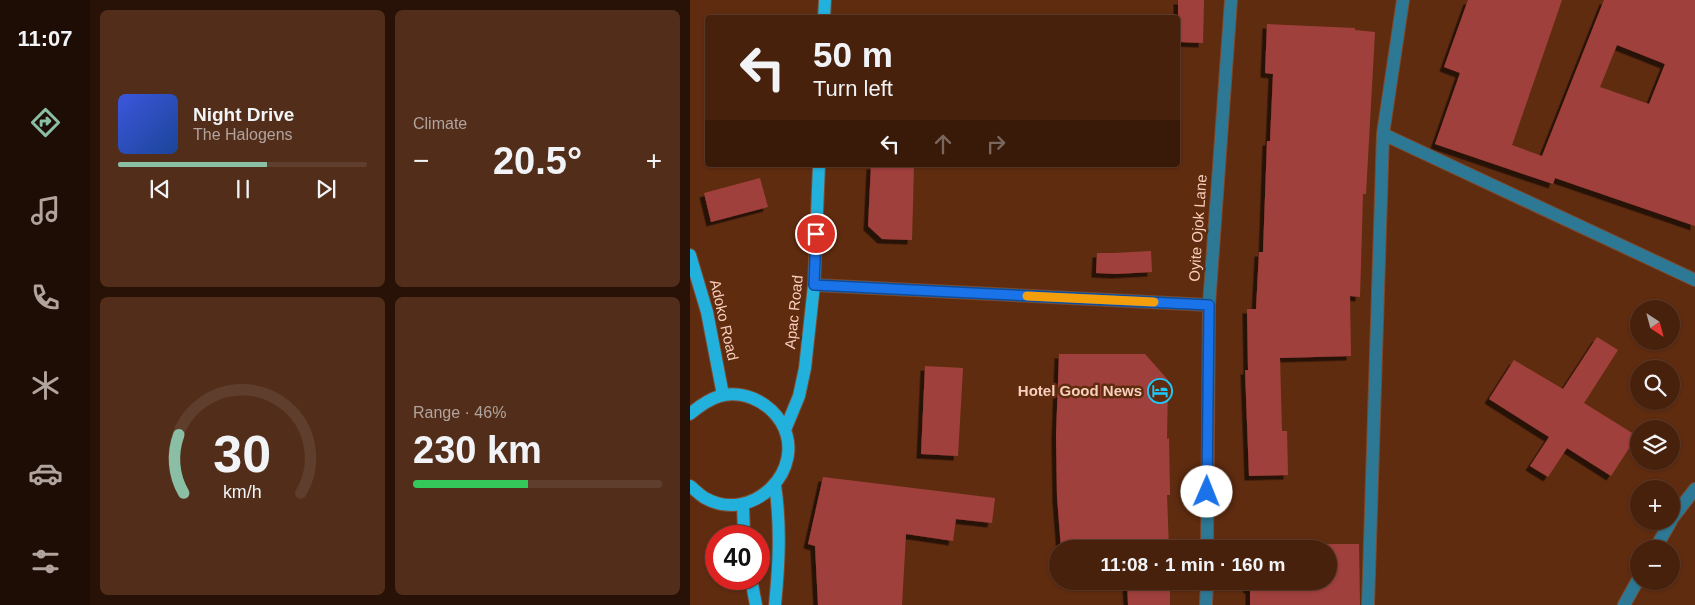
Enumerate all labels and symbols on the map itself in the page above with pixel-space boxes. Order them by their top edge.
street label: Oyite Ojok Lane [1185,174,1210,282]
pin [795,213,837,255]
street label: Apac Road [781,274,806,350]
street label: Adoko Road [707,278,742,362]
north arrow [1630,300,1680,350]
hotel icon: Hotel Good News [1147,378,1173,404]
place label: Hotel Good News [1018,382,1142,399]
position arrow [1180,465,1232,517]
speed limit sign: 40 [705,525,770,590]

